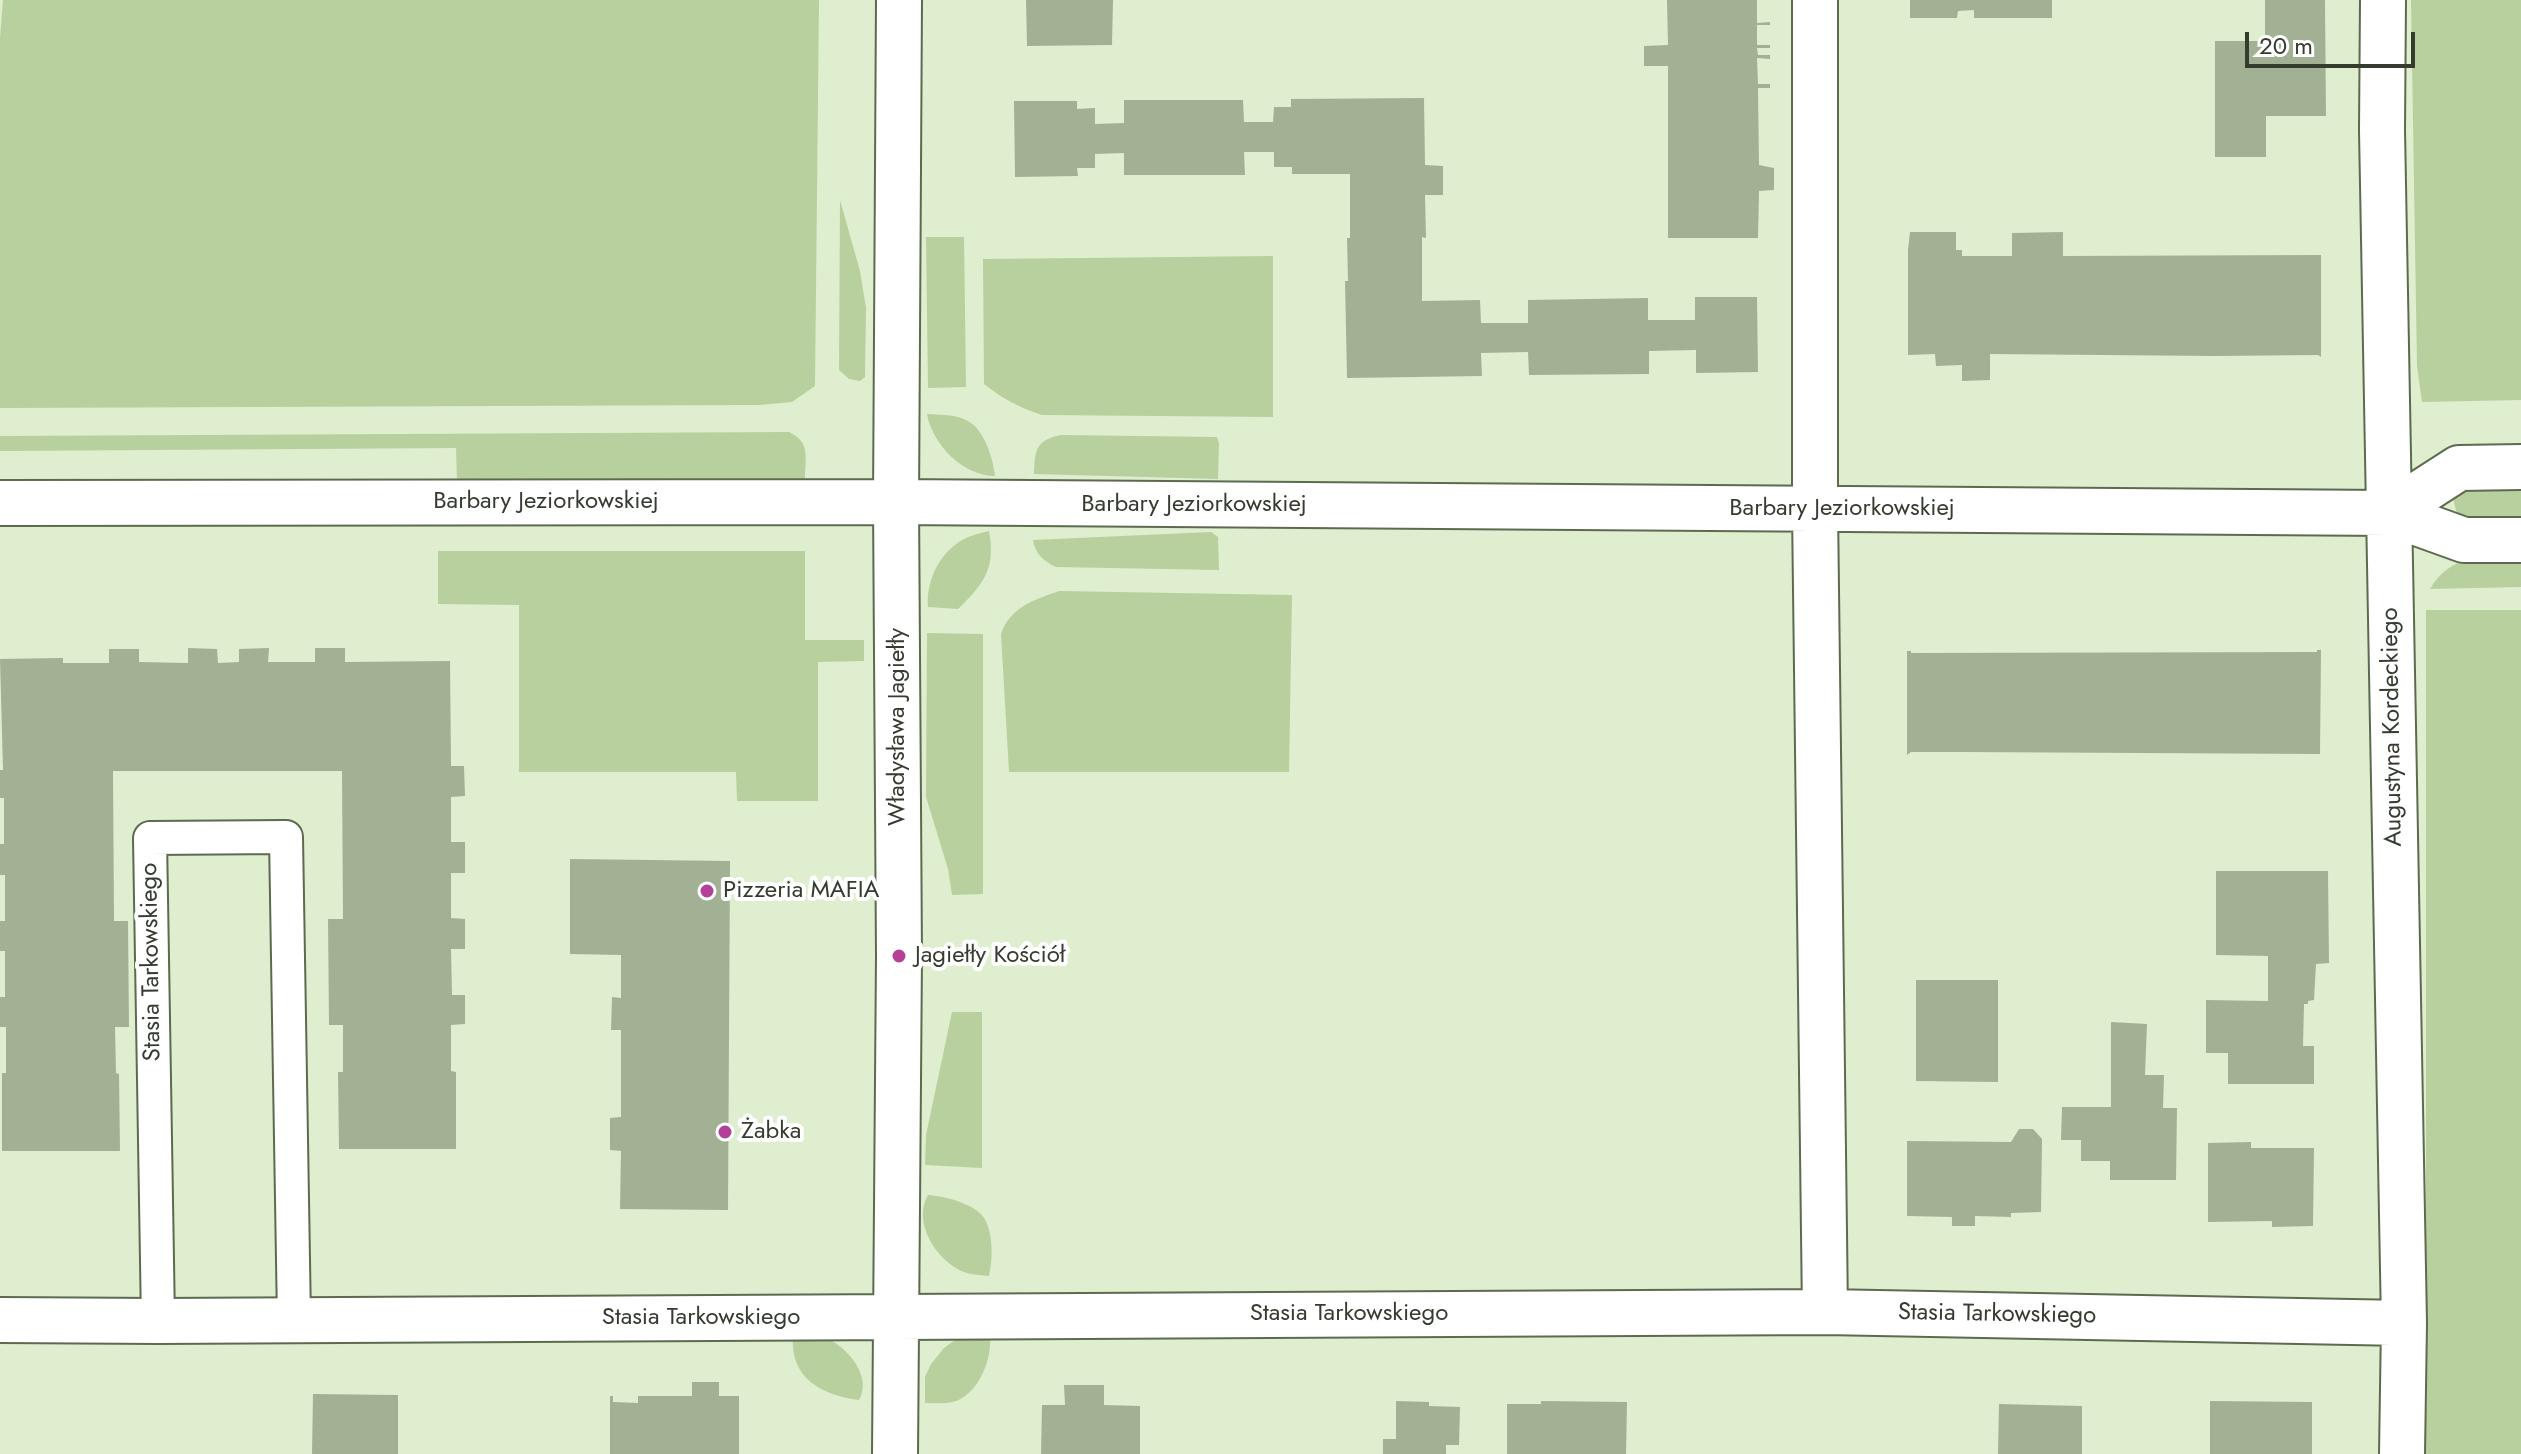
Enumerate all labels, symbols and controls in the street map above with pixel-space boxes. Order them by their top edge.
scale bar [2249,16,2419,66]
text: 20 m [2259,28,2313,63]
street label: Barbary Jeziorkowskiej [433,488,659,516]
street label: Barbary Jeziorkowskiej [1081,491,1307,519]
street label: Barbary Jeziorkowskiej [1729,495,1955,523]
street label: Augustyna Kordeckiego [2377,607,2409,847]
street label: Władysława Jagiełły [884,628,912,826]
street label: Stasia Tarkowskiego [136,862,168,1062]
place label: Pizzeria MAFIA [723,877,879,905]
marker: Pizzeria MAFIA [698,882,716,900]
place label: Jagiełły Kościół [915,942,1065,970]
marker: Jagiełły Kościół [890,947,908,965]
place label: Żabka [741,1118,801,1146]
marker: Żabka [716,1123,734,1141]
street label: Stasia Tarkowskiego [1897,1299,2097,1331]
street label: Stasia Tarkowskiego [1250,1300,1448,1328]
street label: Stasia Tarkowskiego [602,1304,800,1332]

